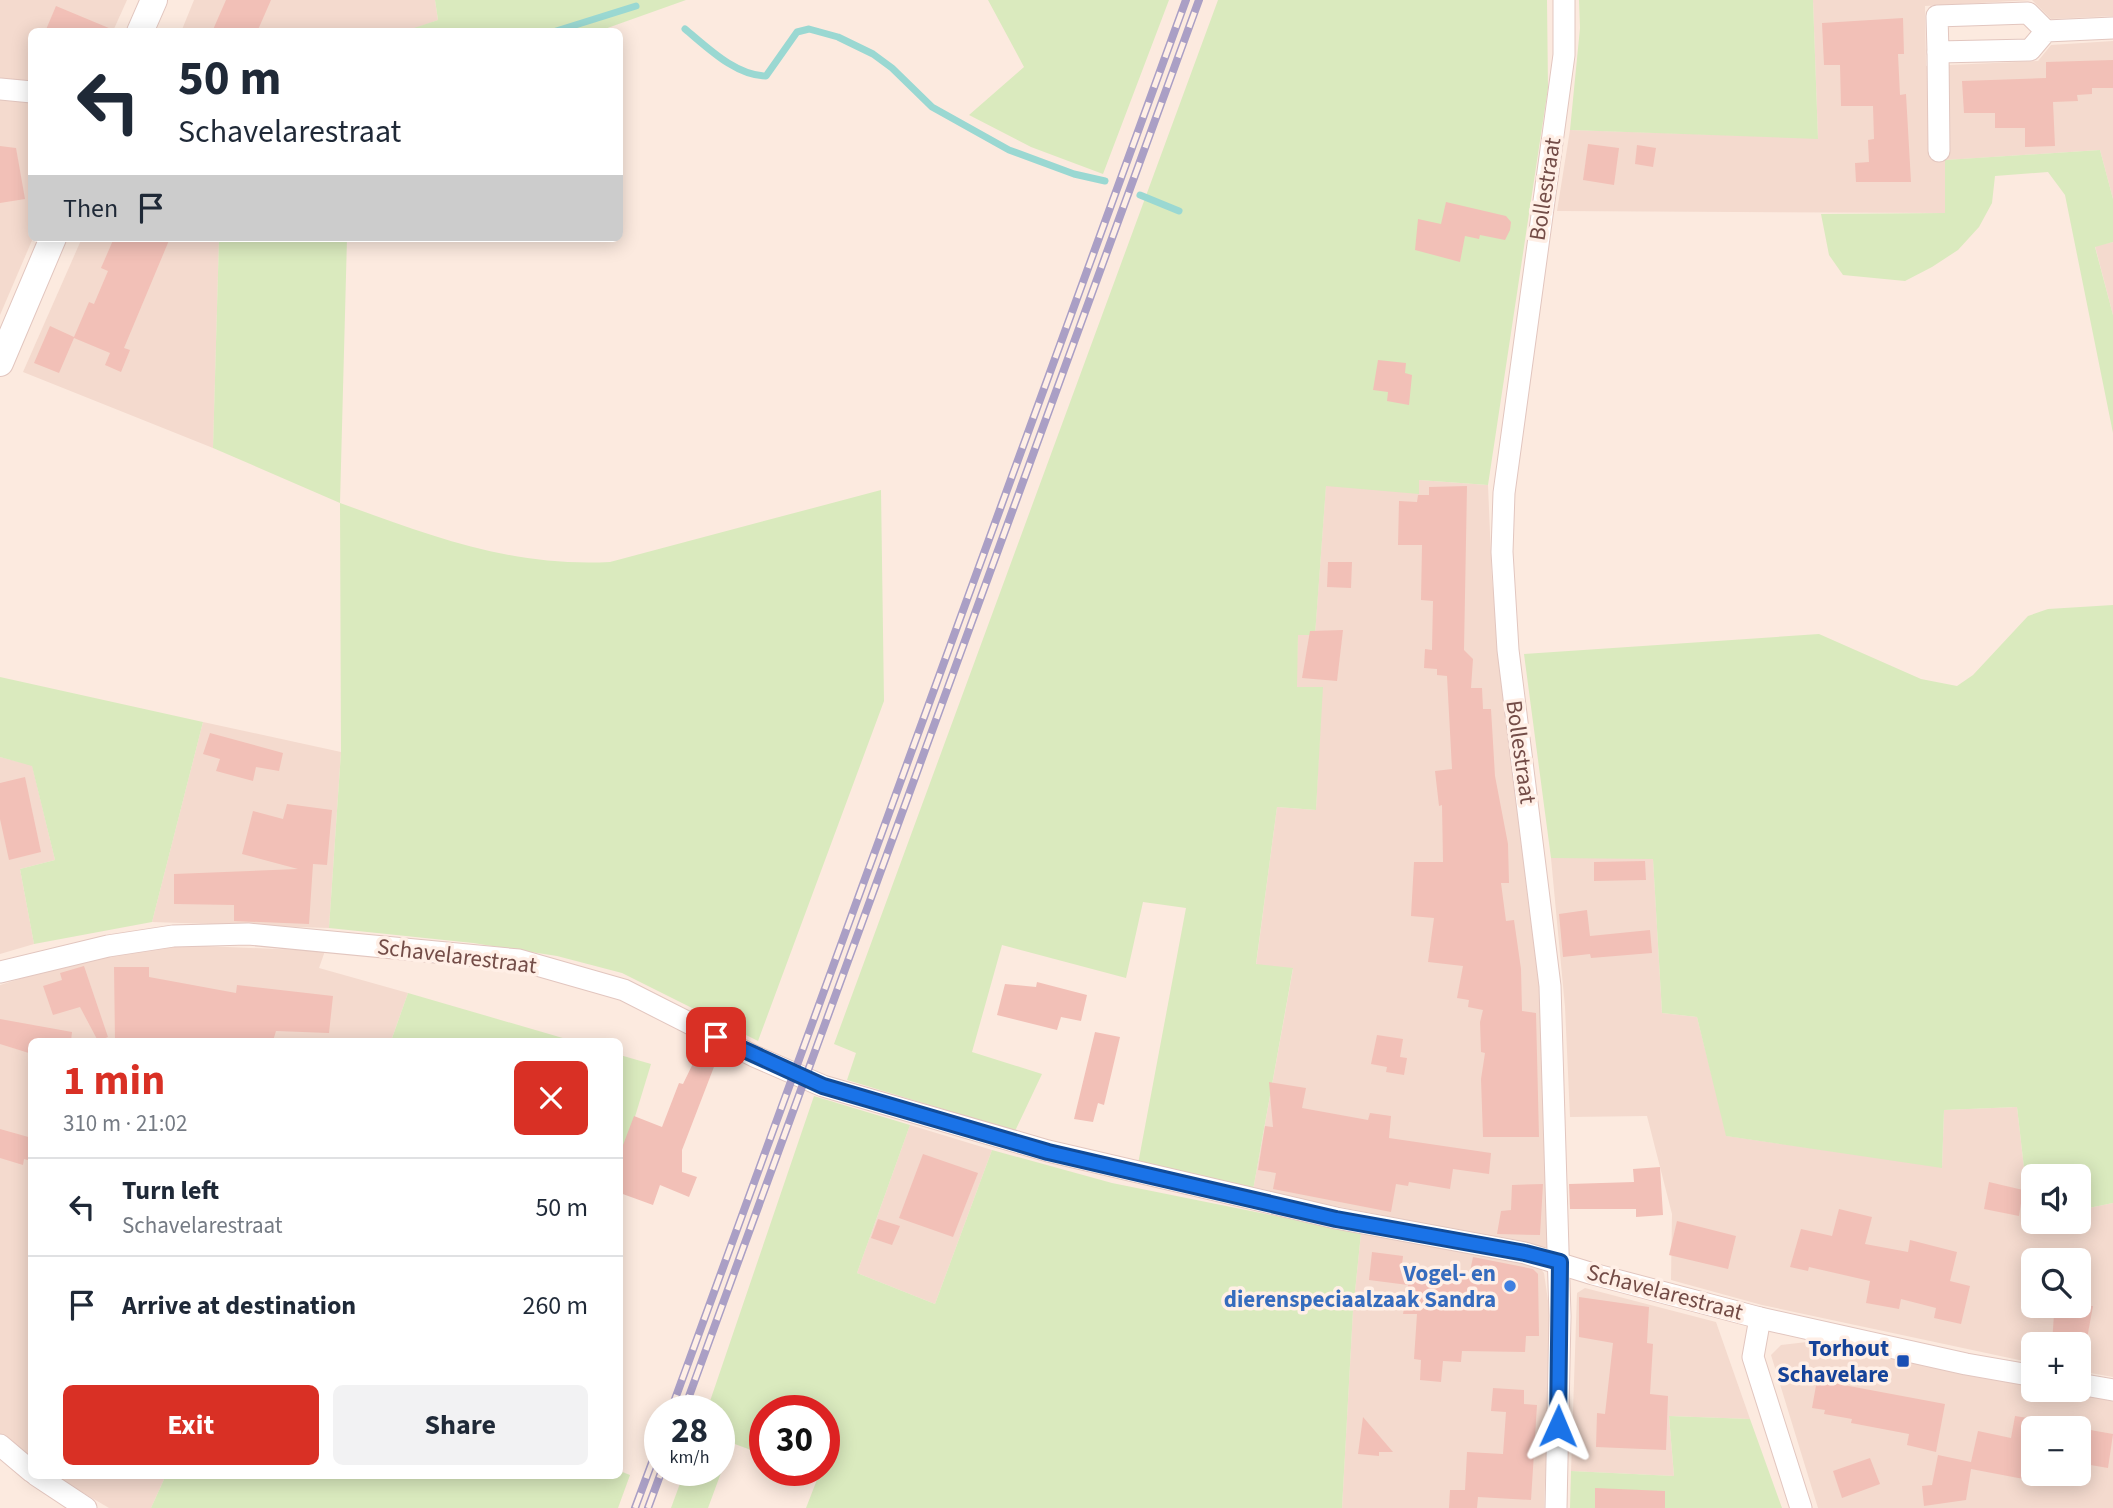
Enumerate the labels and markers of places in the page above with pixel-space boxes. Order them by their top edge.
pin [686,1007,746,1067]
place label: Vogel- en dierenspeciaalzaak Sandra [1224,1257,1496,1316]
marker: Vogel- en dierenspeciaalzaak Sandra [1502,1278,1518,1294]
place label: Torhout Schavelare [1777,1332,1889,1391]
marker: Torhout Schavelare [1895,1353,1911,1369]

